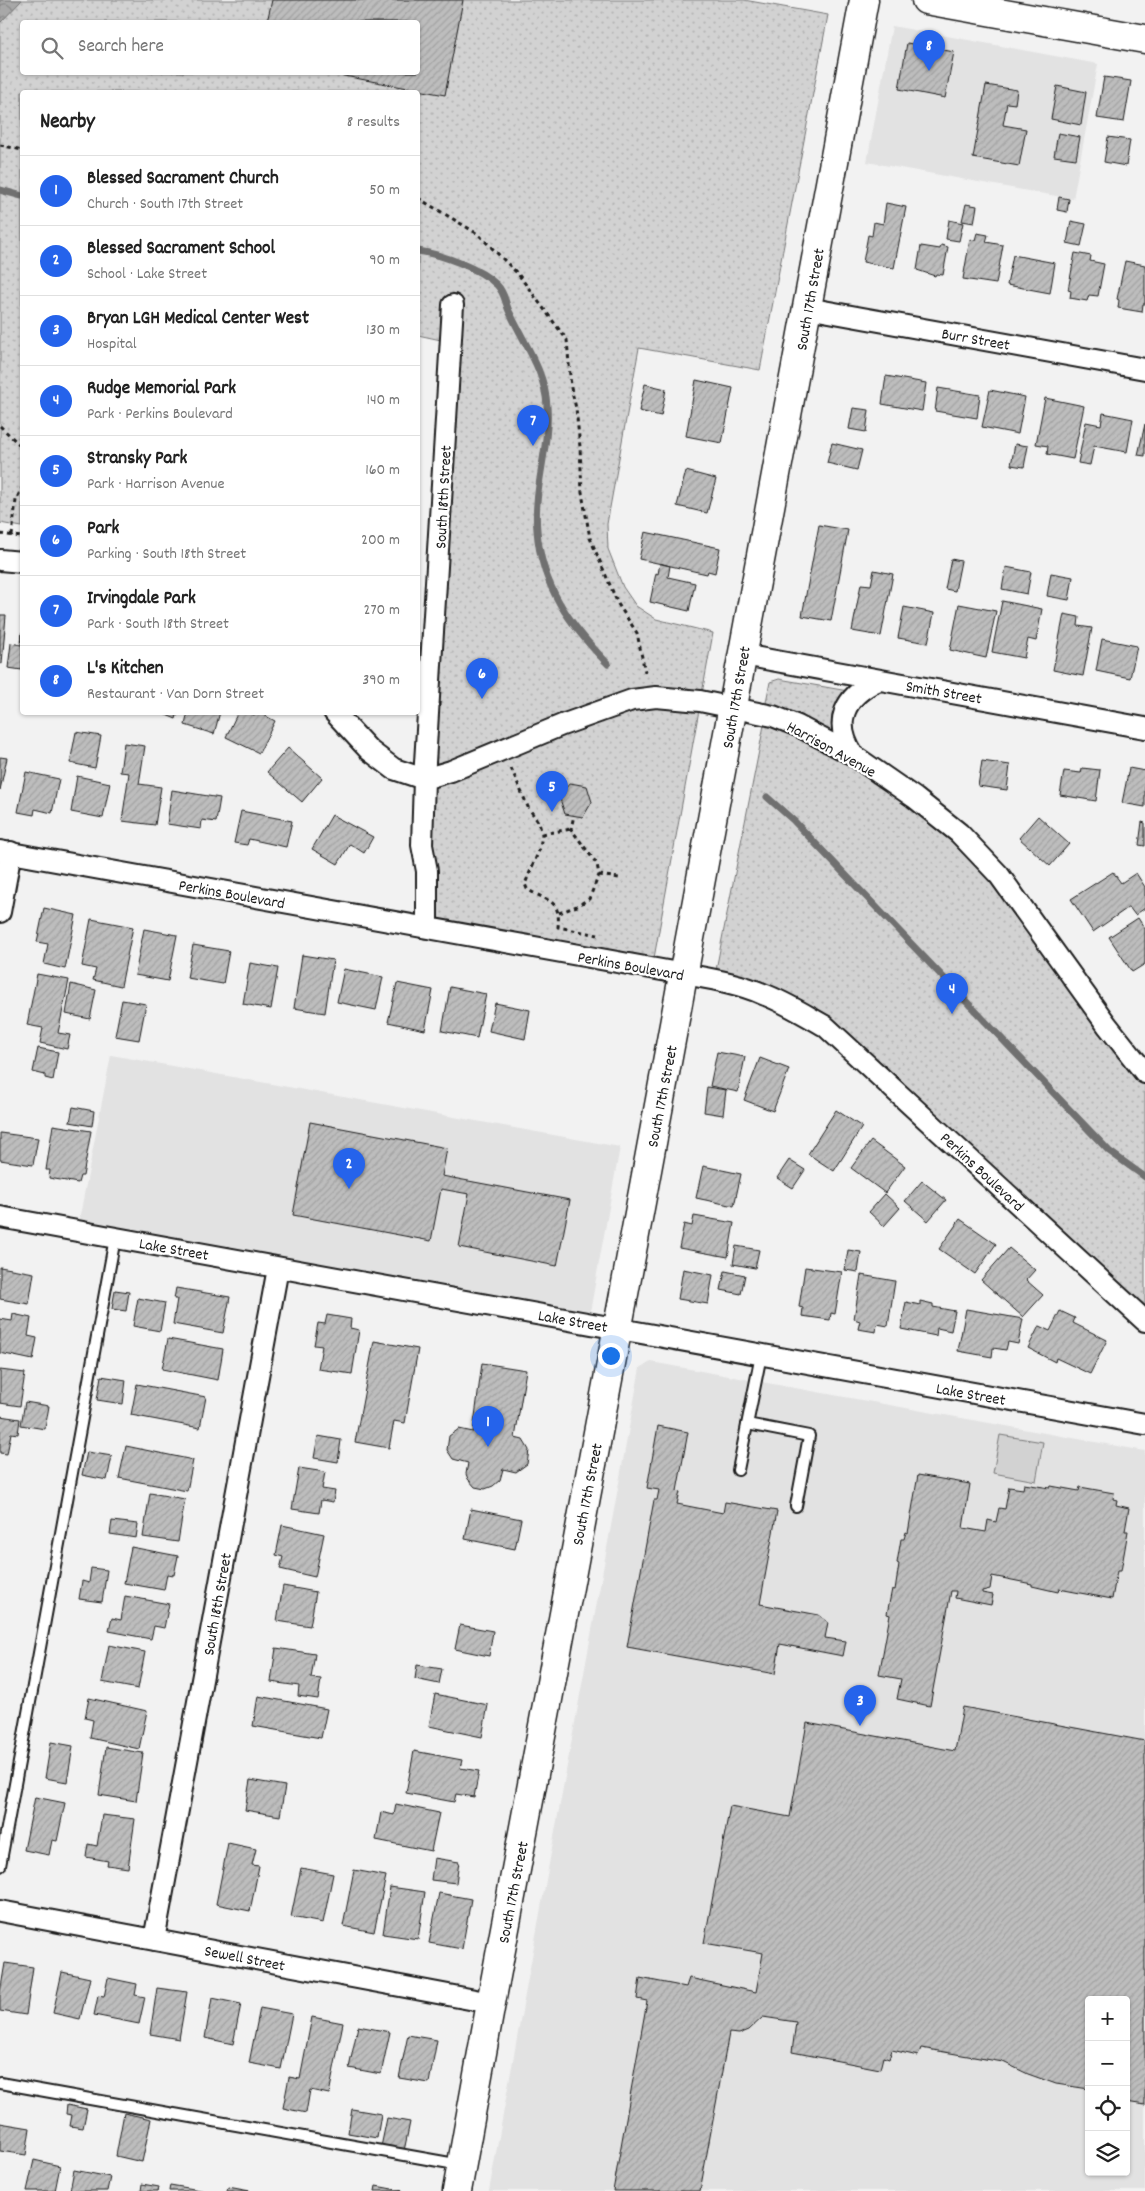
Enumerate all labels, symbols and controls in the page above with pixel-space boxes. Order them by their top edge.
search box [20,20,420,75]
pin: 8 [913,30,945,71]
icon: search [38,34,66,62]
text: Search here [78,34,164,61]
text: Nearby [40,108,95,138]
text: 8 results [347,111,400,134]
text: Blessed Sacrament Church [87,166,279,193]
text: 1 [54,179,58,202]
text: 50 m [369,179,400,202]
text: Church · South 17th Street [87,193,243,216]
text: Blessed Sacrament School [87,236,275,263]
street label: South 17th Street [791,246,832,352]
text: 2 [53,249,60,272]
text: 90 m [369,249,400,272]
text: School · Lake Street [87,263,207,286]
text: Bryan LGH Medical Center West [87,306,309,333]
text: 3 [52,319,60,342]
text: 130 m [366,319,400,342]
street label: Burr Street [940,323,1012,358]
text: Hospital [87,333,137,356]
text: Rudge Memorial Park [87,376,236,403]
text: 4 [53,389,59,412]
text: 140 m [366,389,400,412]
text: Park · Perkins Boulevard [87,403,233,426]
pin: 7 [517,405,549,446]
street label: South 18th Street [430,445,459,549]
text: Stransky Park [87,446,187,473]
text: 5 [52,459,60,482]
text: 160 m [365,459,400,482]
text: Park · Harrison Avenue [87,473,224,496]
text: Park [87,516,119,543]
text: 6 [52,529,60,552]
text: 200 m [361,529,400,552]
text: Parking · South 18th Street [87,543,246,566]
text: Irvingdale Park [87,586,196,613]
text: 7 [53,599,59,622]
text: 270 m [364,599,400,622]
text: Park · South 18th Street [87,613,229,636]
street label: South 17th Street [717,644,758,750]
text: L's Kitchen [87,656,164,683]
pin: 6 [466,658,498,699]
text: 8 [53,669,59,692]
text: 390 m [362,669,400,692]
street label: Smith Street [904,675,983,711]
text: Restaurant · Van Dorn Street [87,683,264,706]
street label: Harrison Avenue [782,716,880,784]
pin: 5 [536,771,568,812]
street label: Perkins Boulevard [177,875,287,916]
street label: Perkins Boulevard [576,947,686,988]
pin: 4 [936,973,968,1014]
street label: South 17th Street [642,1043,685,1149]
street label: Perkins Boulevard [934,1128,1028,1218]
pin: 2 [333,1148,365,1189]
street label: Lake Street [137,1233,210,1268]
street label: Lake Street [536,1305,609,1340]
your location [598,1343,624,1369]
street label: Lake Street [934,1378,1007,1413]
pin: 1 [472,1406,504,1447]
street label: South 17th Street [567,1441,610,1547]
street label: South 18th Street [198,1551,239,1657]
pin: 3 [844,1685,876,1726]
street label: South 17th Street [493,1839,536,1945]
street label: Sewell Street [202,1940,287,1979]
map controls [1085,1996,1130,2176]
button: + [1085,1996,1130,2041]
button: − [1085,2041,1130,2086]
button: locate [1085,2086,1130,2131]
button: layers [1085,2131,1130,2176]

